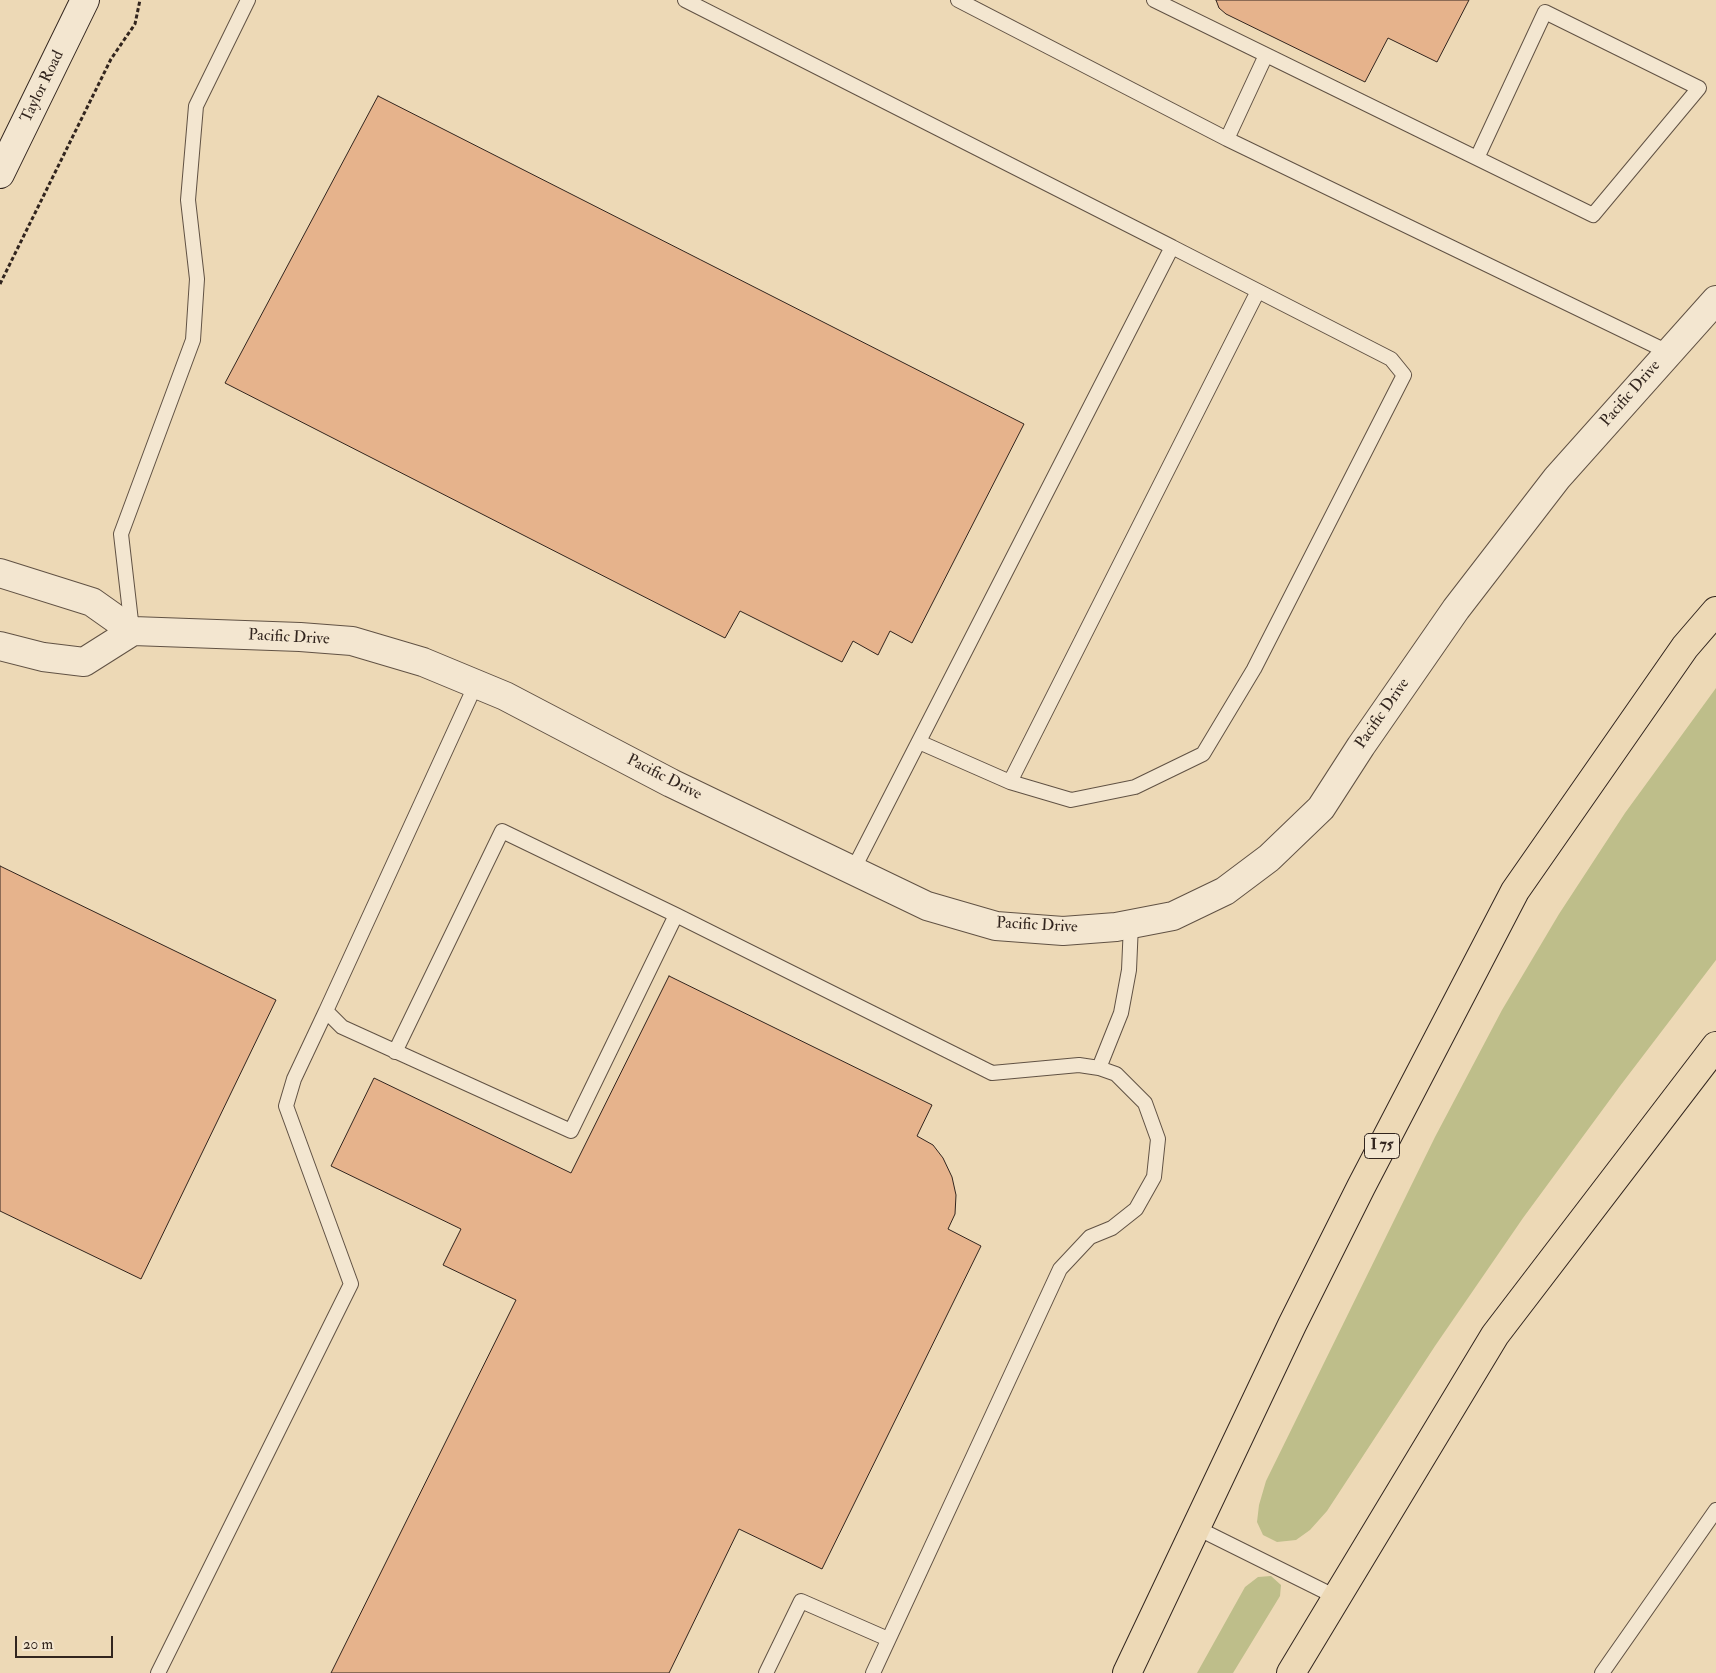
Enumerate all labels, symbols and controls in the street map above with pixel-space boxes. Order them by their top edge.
street label: Taylor Road [17,48,69,126]
street label: Pacific Drive [1597,357,1665,431]
street label: Pacific Drive [248,626,330,650]
street label: Pacific Drive [1352,675,1414,753]
street label: Pacific Drive [623,751,705,805]
street label: Pacific Drive [996,914,1078,938]
road number: I 75 [1364,1134,1400,1158]
scale bar [18,1626,115,1658]
text: 20 m [23,1635,53,1654]

